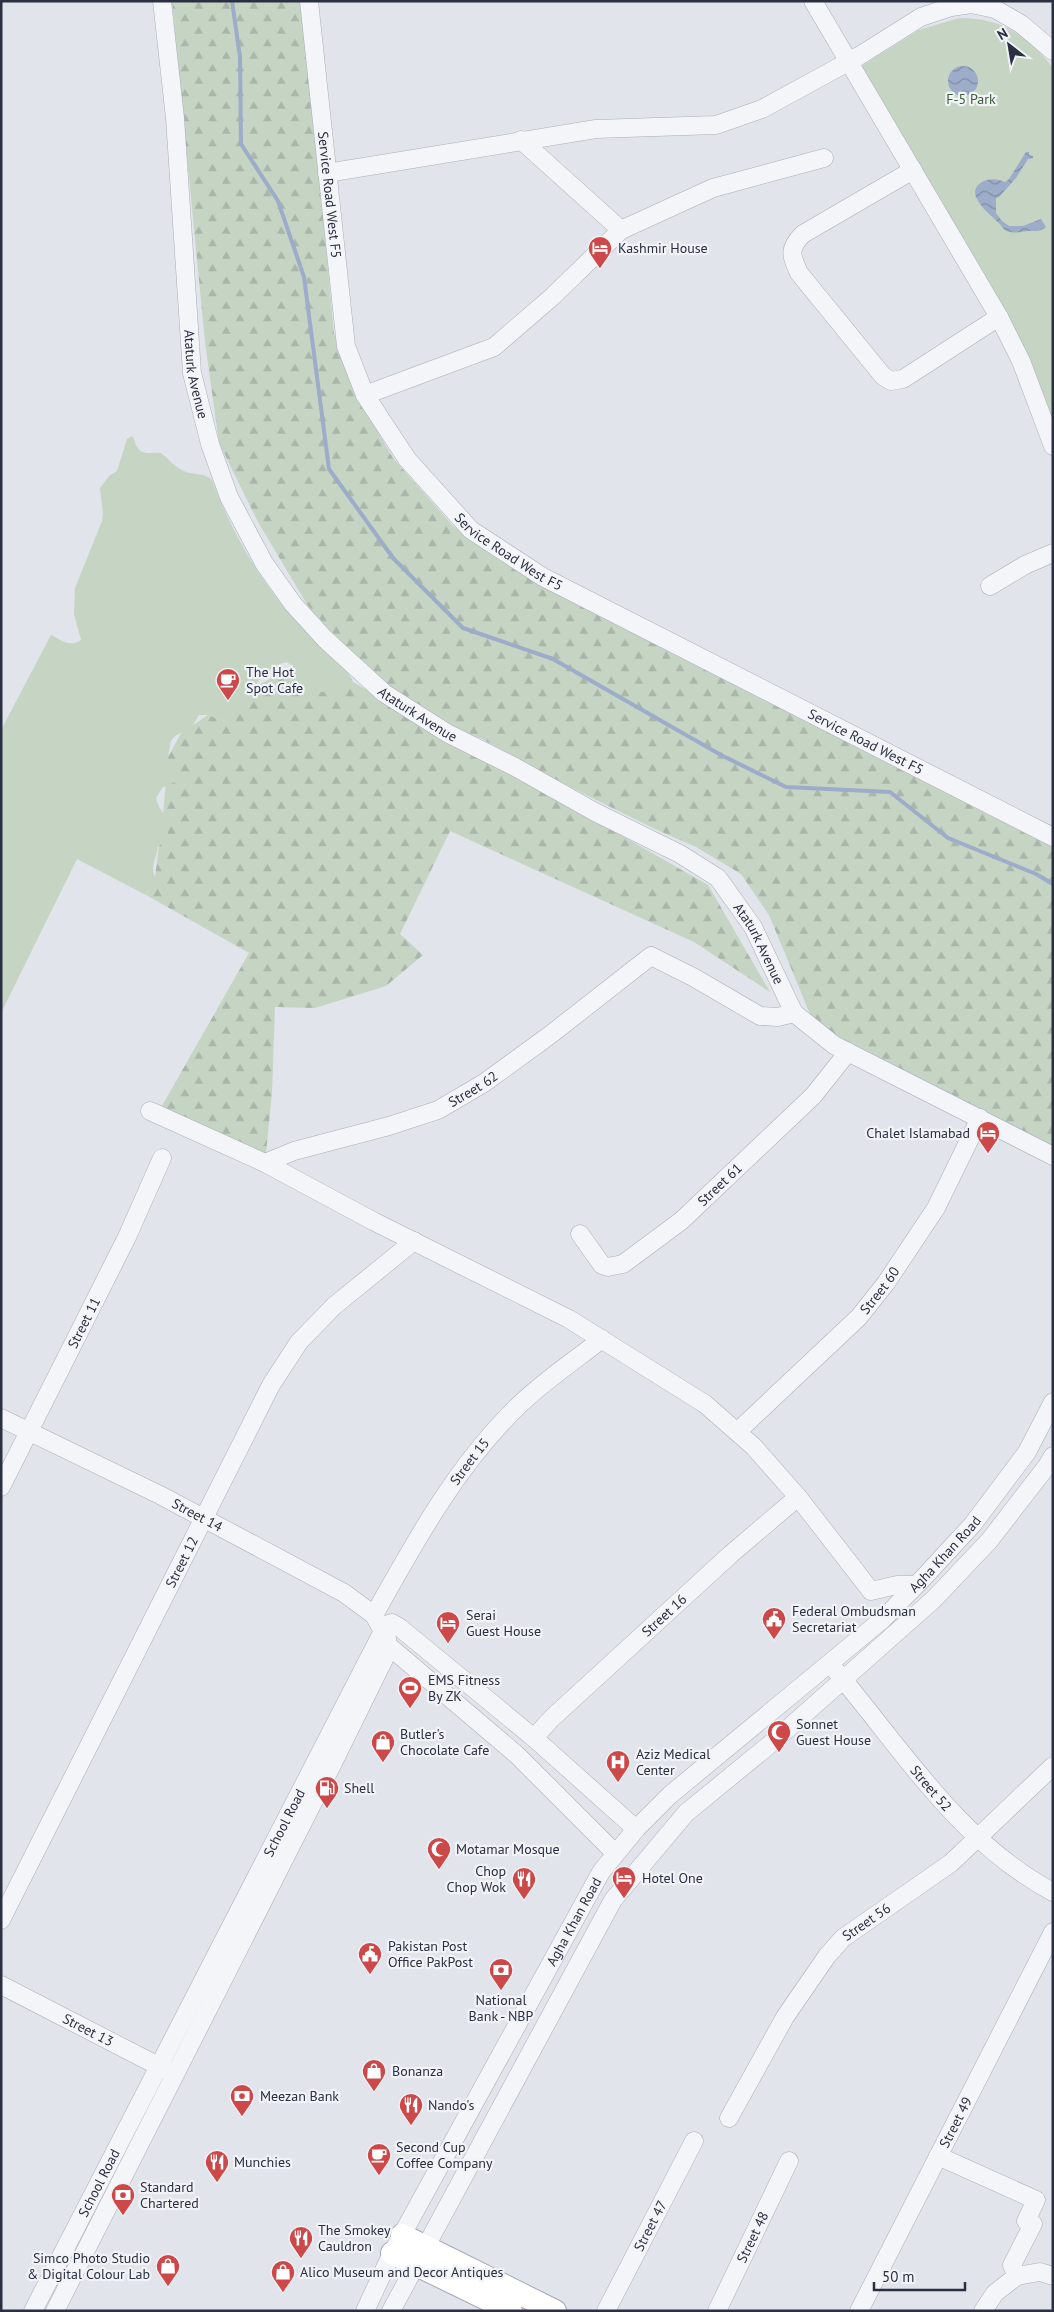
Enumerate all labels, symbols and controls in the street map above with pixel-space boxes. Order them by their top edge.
north arrow [984,20,1034,70]
text: N [994,24,1011,44]
park label: F-5 Park [946,90,996,108]
street label: Service Road West F5 [314,131,346,259]
hotel icon: Kashmir House [587,235,613,269]
place label: Kashmir House [618,239,708,257]
street label: Ataturk Avenue [180,329,212,421]
street label: Service Road West F5 [451,509,566,595]
place label: The Hot Spot Cafe [246,663,303,697]
cafe icon: The Hot Spot Cafe [215,667,241,701]
street label: Ataturk Avenue [374,683,460,746]
street label: Service Road West F5 [805,705,927,779]
street label: Ataturk Avenue [730,899,788,987]
street label: Street 62 [445,1067,501,1111]
hotel icon: Chalet Islamabad [975,1120,1001,1154]
place label: Chalet Islamabad [866,1124,970,1142]
street label: Street 61 [694,1159,746,1210]
street label: Street 60 [856,1263,904,1318]
street label: Street 11 [63,1294,104,1351]
street label: Street 15 [446,1434,493,1489]
street label: Street 14 [169,1494,226,1536]
street label: Agha Khan Road [905,1512,985,1596]
street label: Street 12 [161,1533,202,1591]
street label: Street 16 [638,1590,690,1640]
place label: Federal Ombudsman Secretariat [792,1602,916,1636]
place label: Serai Guest House [466,1606,541,1640]
public building icon: Federal Ombudsman Secretariat [761,1606,787,1640]
hotel icon: Serai Guest House [435,1610,461,1644]
place label: EMS Fitness By ZK [428,1671,500,1705]
sports icon: EMS Fitness By ZK [397,1675,423,1709]
place label: Sonnet Guest House [796,1715,871,1749]
mosque icon: Sonnet Guest House [766,1719,792,1753]
place label: Butler's Chocolate Cafe [400,1725,489,1759]
shop icon: Butler's Chocolate Cafe [370,1729,396,1763]
place label: Aziz Medical Center [636,1745,710,1779]
hospital icon: Aziz Medical Center [605,1749,631,1783]
street label: Street 52 [906,1762,956,1815]
fuel station icon: Shell [314,1775,340,1809]
place label: Shell [344,1779,374,1797]
street label: School Road [259,1786,309,1860]
mosque icon: Motamar Mosque [426,1836,452,1870]
place label: Motamar Mosque [456,1840,560,1858]
place label: Chop Chop Wok [447,1862,506,1896]
hotel icon: Hotel One [611,1865,637,1899]
restaurant icon: Chop Chop Wok [511,1866,537,1900]
place label: Hotel One [642,1869,703,1887]
street label: Agha Khan Road [542,1874,605,1969]
street label: Street 56 [839,1899,894,1945]
place label: Pakistan Post Office PakPost [388,1937,473,1971]
public building icon: Pakistan Post Office PakPost [357,1941,383,1975]
bank icon: National Bank - NBP [488,1957,514,1991]
place label: National Bank - NBP [469,1991,534,2025]
street label: Street 13 [60,2009,117,2050]
shop icon: Bonanza [361,2058,387,2092]
place label: Bonanza [392,2062,443,2080]
bank icon: Meezan Bank [229,2083,255,2117]
place label: Meezan Bank [260,2087,339,2105]
restaurant icon: Nando's [398,2092,424,2126]
street label: Street 49 [935,2094,976,2151]
place label: Nando's [428,2096,475,2114]
place label: Second Cup Coffee Company [396,2138,493,2172]
cafe icon: Second Cup Coffee Company [366,2142,392,2176]
street label: School Road [74,2146,124,2220]
restaurant icon: Munchies [204,2149,230,2183]
place label: Munchies [234,2153,291,2171]
place label: Standard Chartered [140,2178,199,2212]
bank icon: Standard Chartered [110,2182,136,2216]
street label: Street 47 [630,2197,671,2254]
street label: Street 48 [733,2208,772,2266]
place label: The Smokey Cauldron [318,2221,391,2255]
restaurant icon: The Smokey Cauldron [288,2225,314,2259]
place label: Simco Photo Studio & Digital Colour Lab [27,2249,150,2283]
shop icon: Simco Photo Studio & Digital Colour Lab [155,2253,181,2287]
shop icon: Alico Museum and Decor Antiques [270,2259,296,2293]
scale bar [874,2260,965,2292]
place label: Alico Museum and Decor Antiques [300,2263,504,2281]
text: 50 m [882,2267,915,2286]

